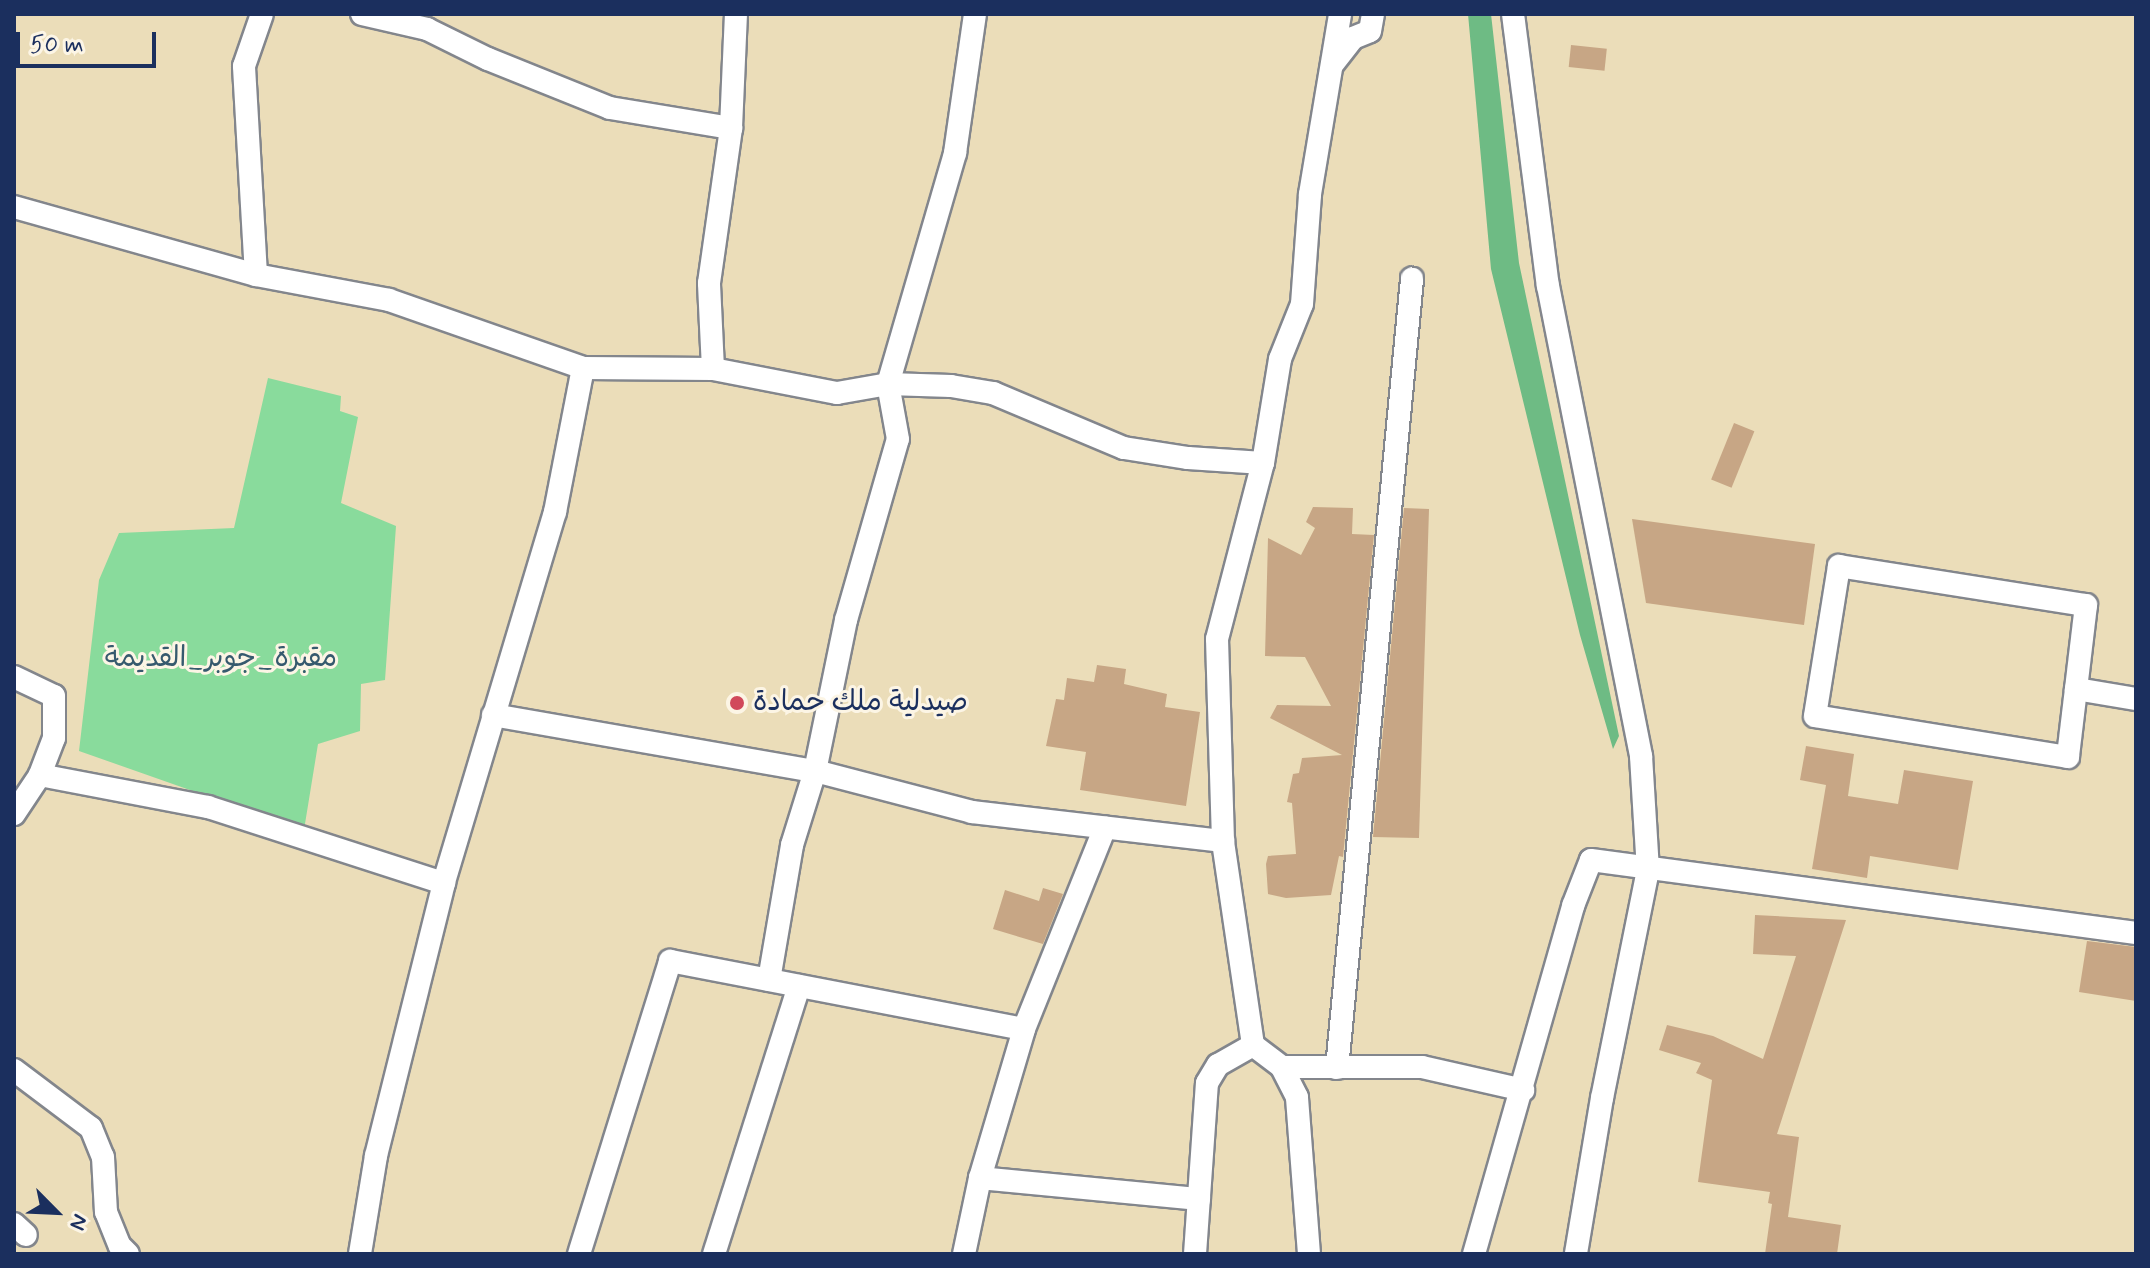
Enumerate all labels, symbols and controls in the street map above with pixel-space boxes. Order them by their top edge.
scale bar [20,16,160,66]
text: 50 m [30,30,84,61]
park label: مقبرة_جوبر_القديمة [105,642,337,676]
place label: صيدلية ملك حمادة [753,686,968,720]
marker: صيدلية ملك حمادة [728,694,746,712]
north arrow [16,1172,96,1252]
text: N [62,1209,94,1234]

